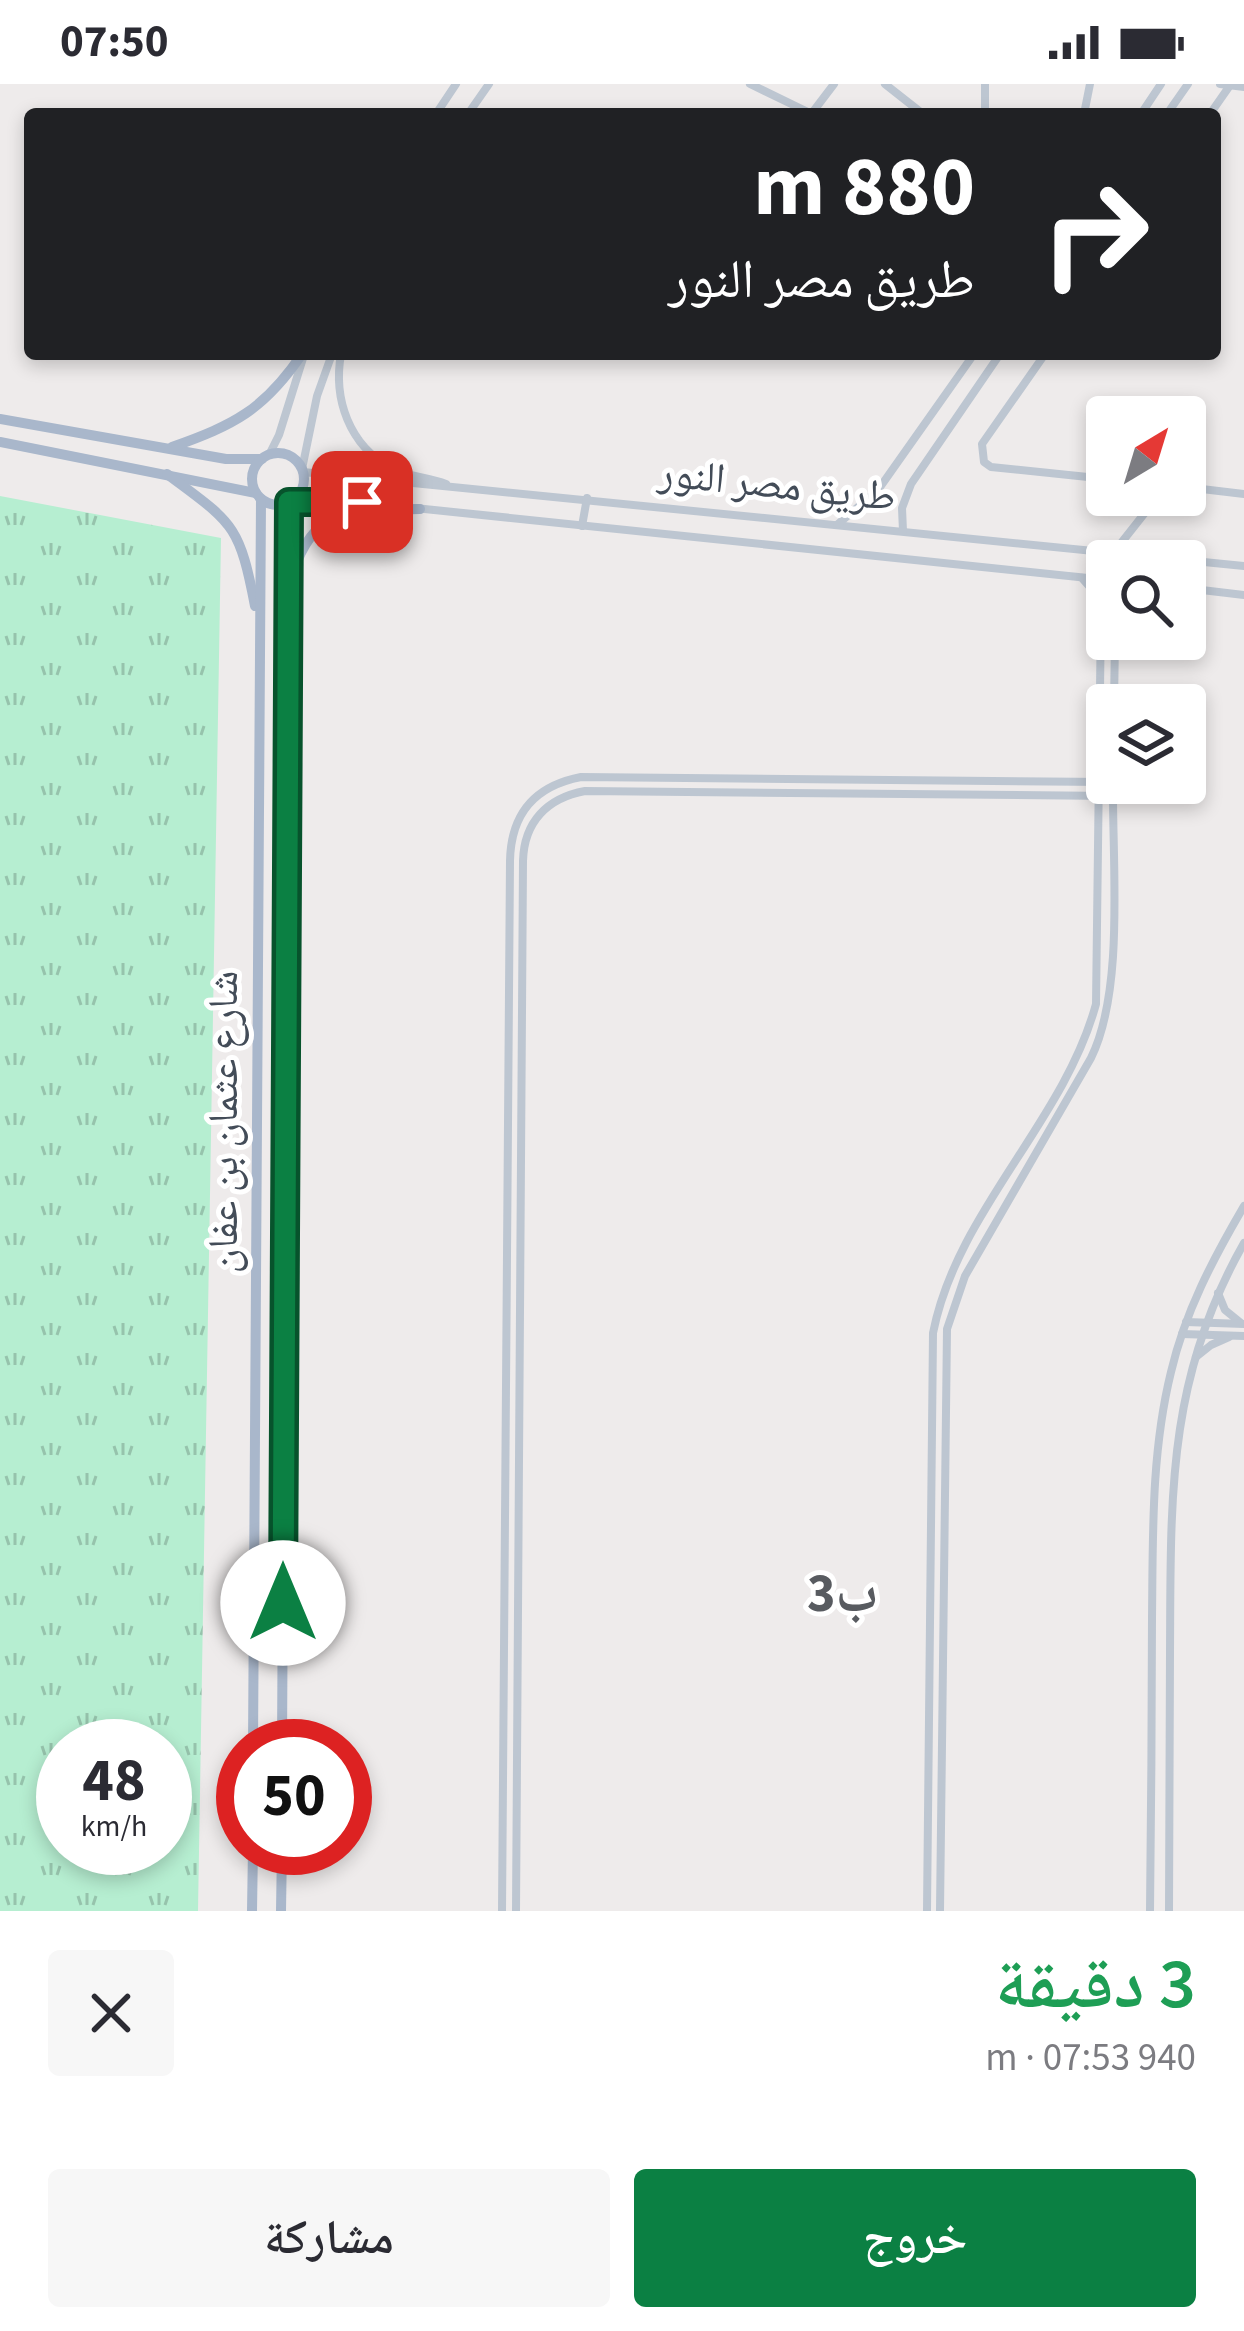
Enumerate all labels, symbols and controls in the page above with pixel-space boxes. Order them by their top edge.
text: 07:50 [60,10,169,74]
text: 880 m [753,128,975,248]
icon: right [1017,156,1173,312]
text: طريق مصر النور [668,242,975,319]
north arrow [1086,396,1206,516]
map controls [1086,396,1206,804]
street label: طريق مصر النور [654,443,899,527]
pin [311,451,413,553]
icon: arrive [329,469,395,535]
button: search [1086,540,1206,660]
button: layers [1086,684,1206,804]
street label: شارع عثمان بن عفان [194,971,254,1273]
position arrow [220,1540,346,1666]
district label: ب3 [807,1556,879,1633]
speed limit sign: 50 [216,1719,372,1875]
text: 48 [82,1739,146,1824]
text: km/h [81,1805,147,1848]
text: 3 دقيقة [995,1933,1196,2036]
button: close [48,1950,174,2076]
text: 940 m · 07:53 [985,2030,1196,2086]
button: مشاركة [48,2169,610,2307]
button: خروج [634,2169,1196,2307]

